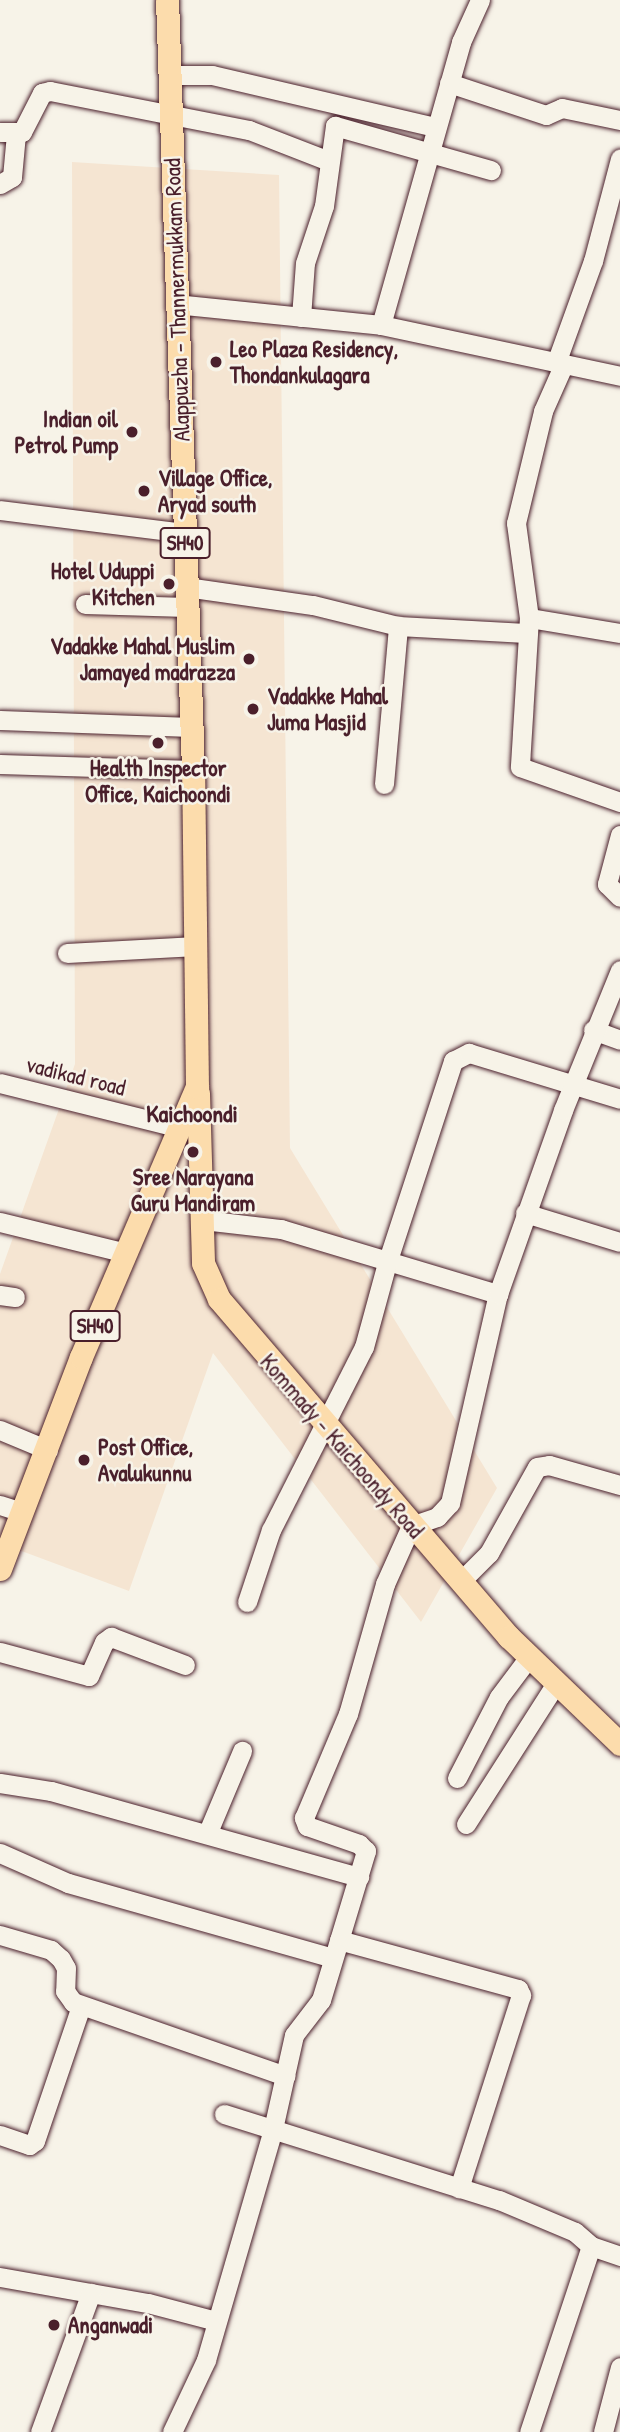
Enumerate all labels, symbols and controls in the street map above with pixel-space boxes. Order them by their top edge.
street label: Alappuzha - Thannermukkam Road [158,158,196,442]
place label: Leo Plaza Residency, Thondankulagara [230,335,398,389]
marker: Leo Plaza Residency, Thondankulagara [208,354,224,370]
place label: Indian oil Petrol Pump [15,405,118,459]
marker: Indian oil Petrol Pump [124,424,140,440]
place label: Village Office, Aryad south [158,464,272,518]
marker: Village Office, Aryad south [136,483,152,499]
road number: SH40 [159,526,211,560]
place label: Hotel Uduppi Kitchen [51,557,155,611]
marker: Hotel Uduppi Kitchen [161,576,177,592]
place label: Vadakke Mahal Muslim Jamayed madrazza [50,632,235,686]
marker: Vadakke Mahal Muslim Jamayed madrazza [241,651,257,667]
place label: Vadakke Mahal Juma Masjid [267,682,388,736]
marker: Vadakke Mahal Juma Masjid [245,701,261,717]
marker: Health Inspector Office, Kaichoondi [150,735,166,751]
place label: Health Inspector Office, Kaichoondi [85,754,231,808]
street label: vadikad road [24,1050,128,1102]
district label: Kaichoondi [146,1100,238,1128]
marker: Sree Narayana Guru Mandiram [185,1144,201,1160]
place label: Sree Narayana Guru Mandiram [131,1163,255,1217]
road number: SH40 [69,1308,121,1344]
street label: Kommady - Kaichoondy Road [254,1348,430,1544]
place label: Post Office, Avalukunnu [98,1433,193,1487]
marker: Post Office, Avalukunnu [76,1452,92,1468]
place label: Anganwadi [68,2311,153,2339]
marker: Anganwadi [46,2317,62,2333]

